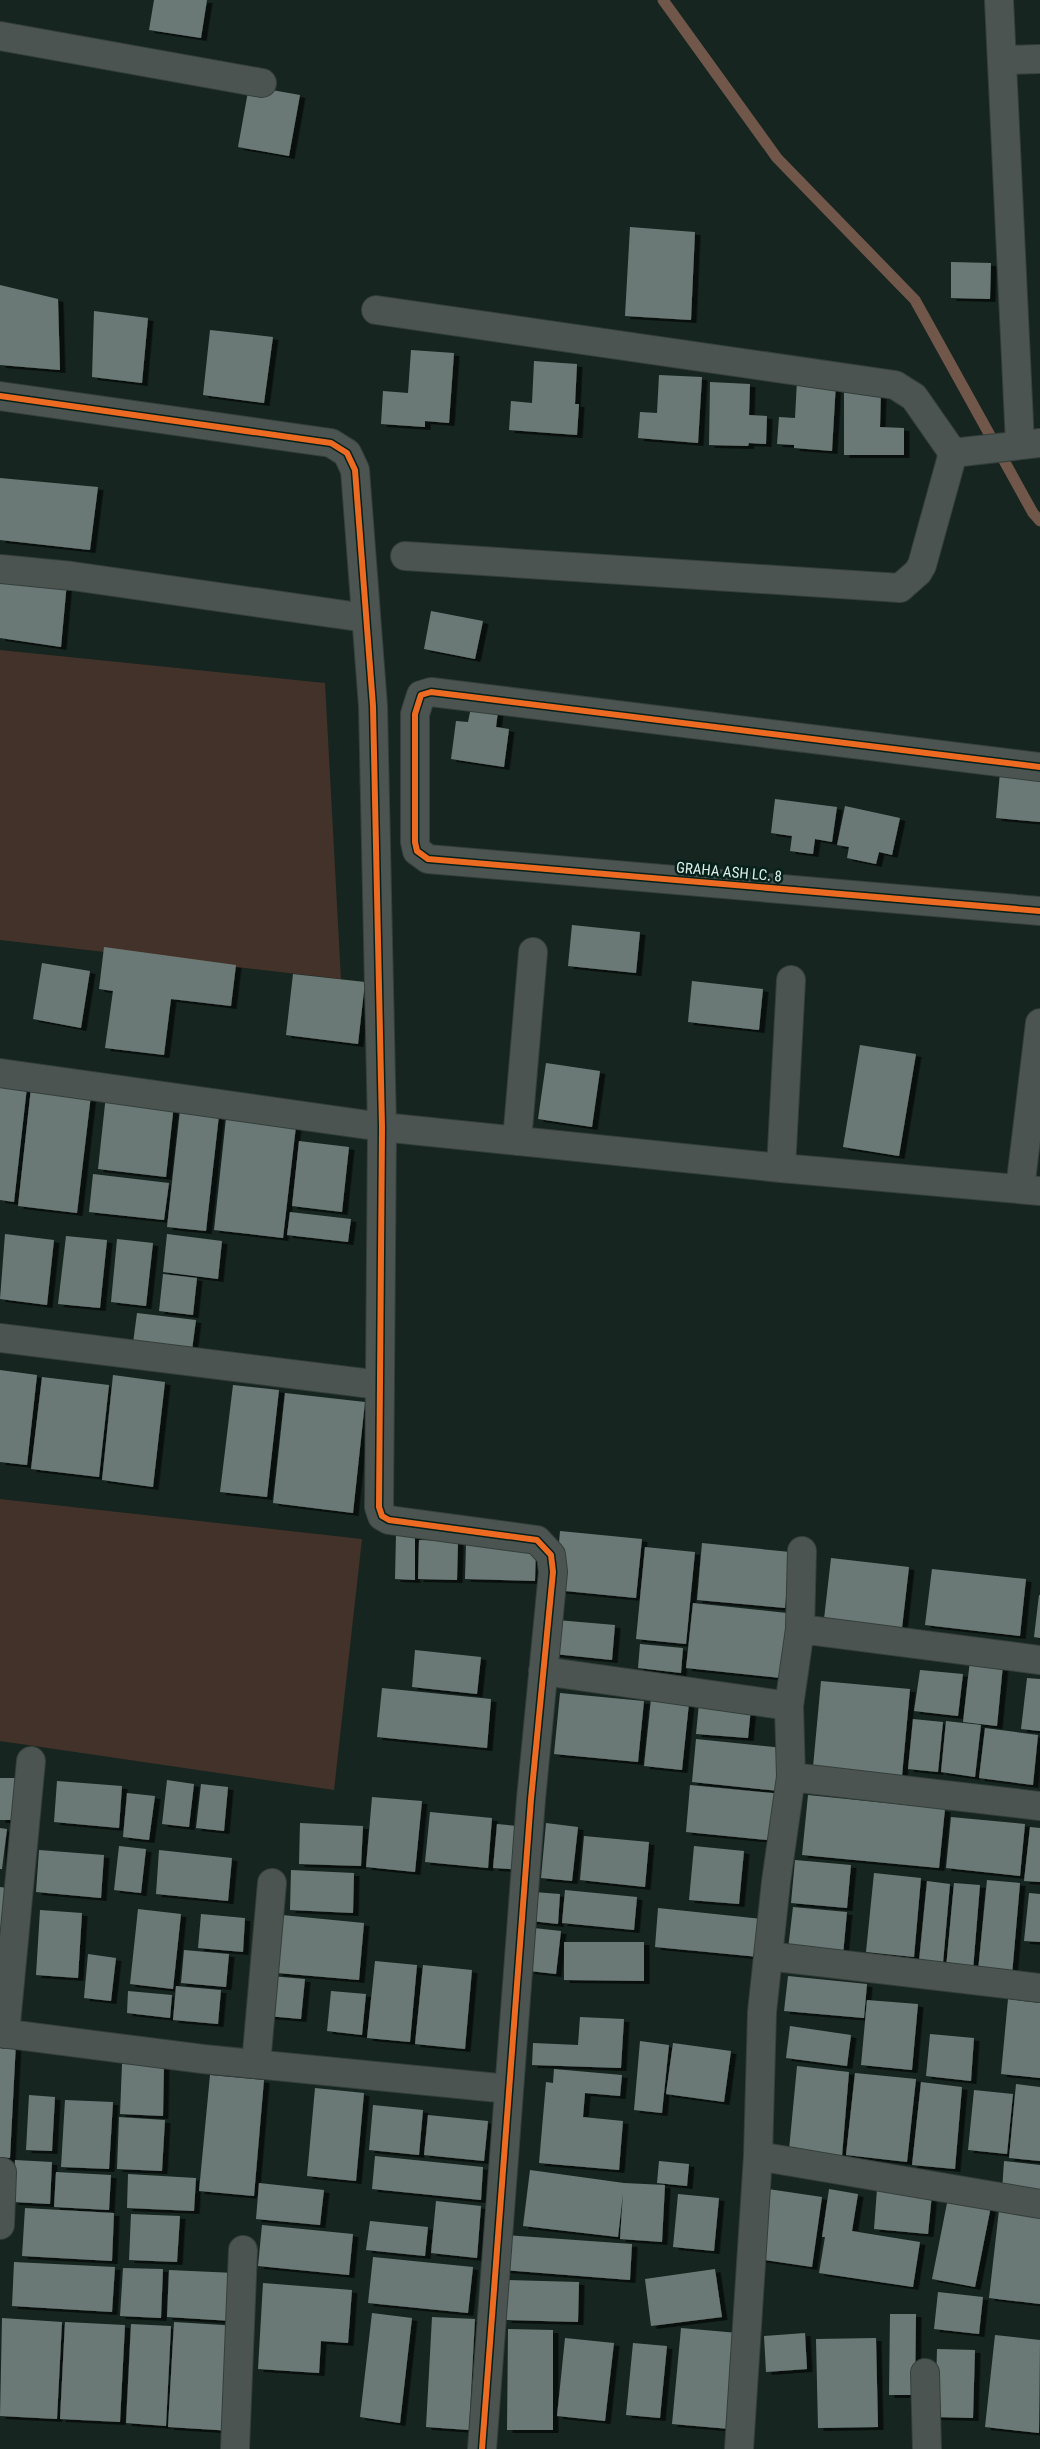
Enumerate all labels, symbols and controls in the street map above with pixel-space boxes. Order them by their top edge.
street label: GRAHA ASH LC. 8 [675,858,783,886]

